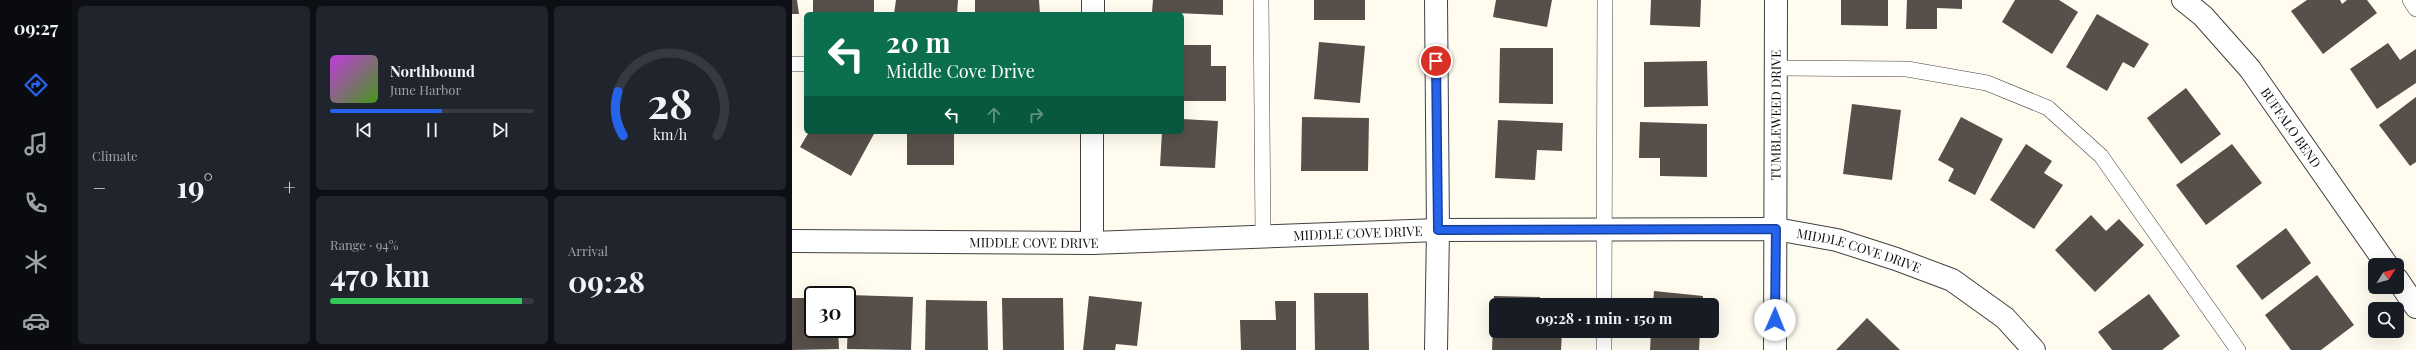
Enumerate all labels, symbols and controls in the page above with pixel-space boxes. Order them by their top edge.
text: 09:27 [14,16,58,40]
text: 20 m [886,23,951,60]
icon: left [820,28,872,80]
pin [1419,44,1453,78]
icon: arrive [1425,50,1447,72]
street label: TUMBLEWEED DRIVE [1766,50,1784,180]
text: Middle Cove Drive [886,59,1035,83]
text: Northbound [390,61,475,81]
icon: directions [22,71,50,99]
text: 28 [647,74,693,129]
text: June Harbor [390,81,461,98]
street label: BUFFALO BEND [2257,84,2325,171]
icon: left [941,104,963,126]
icon: ahead [983,104,1005,126]
icon: right [1025,104,1047,126]
icon: previous [353,119,375,141]
icon: pause [421,119,443,141]
icon: next [489,119,511,141]
text: km/h [653,125,688,144]
icon: music [22,130,50,158]
text: Climate [92,147,138,164]
text: 19° [177,166,213,206]
text: − [92,172,106,202]
text: + [283,172,296,202]
icon: phone [22,189,50,217]
street label: MIDDLE COVE DRIVE [1293,222,1423,243]
street label: MIDDLE COVE DRIVE [1795,224,1924,276]
street label: MIDDLE COVE DRIVE [969,233,1099,251]
text: Range · 94% [330,236,398,253]
text: Arrival [568,242,608,259]
icon: climate [22,248,50,276]
text: 470 km [330,255,430,295]
north arrow [2368,258,2404,294]
map controls [2368,258,2404,338]
text: 09:28 [568,261,645,301]
speed limit sign: 30 [804,286,856,338]
position arrow [1754,299,1796,341]
button: search [2368,302,2404,338]
icon: car [22,307,50,335]
text: 09:28 · 1 min · 150 m [1536,308,1672,328]

